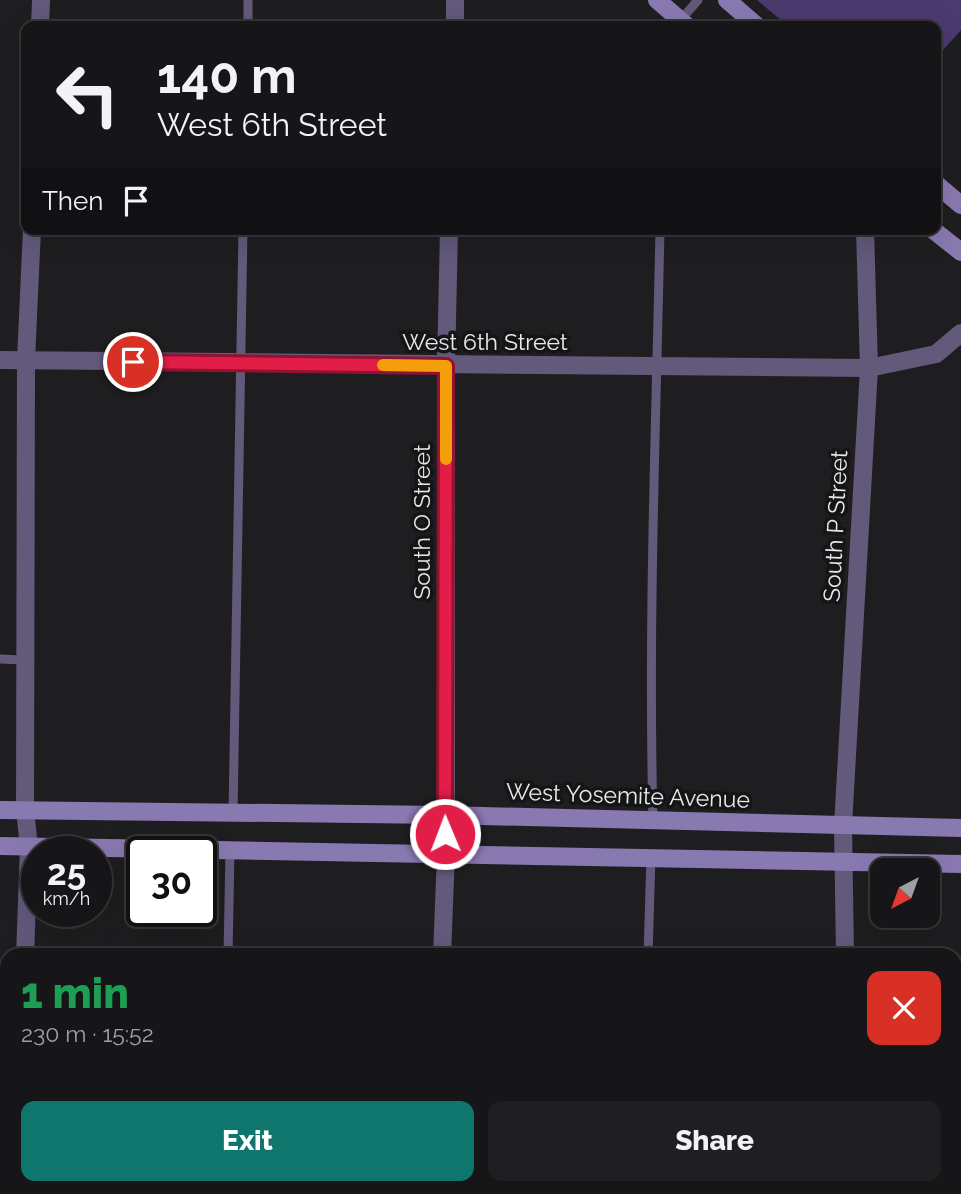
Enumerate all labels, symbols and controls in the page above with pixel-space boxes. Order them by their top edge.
text: 140 m [157,47,297,104]
icon: left [42,49,133,140]
text: West 6th Street [157,106,387,143]
icon: arrive [117,182,155,220]
text: Then [42,186,103,216]
street label: West 6th Street [402,328,568,355]
pin [103,332,163,392]
icon: arrive [114,343,152,381]
street label: South O Street [408,444,435,600]
street label: South P Street [818,449,852,602]
street label: West Yosemite Avenue [506,777,750,813]
position arrow [408,797,482,871]
speed limit sign: 30 [126,836,217,927]
text: 25 [47,852,86,893]
north arrow [870,858,940,928]
map controls [870,858,940,928]
text: km/h [43,888,90,909]
text: 1 min [21,969,129,1018]
button: close [867,971,941,1045]
text: 230 m · 15:52 [21,1020,154,1047]
button: Exit [21,1101,474,1181]
button: Share [488,1101,941,1181]

